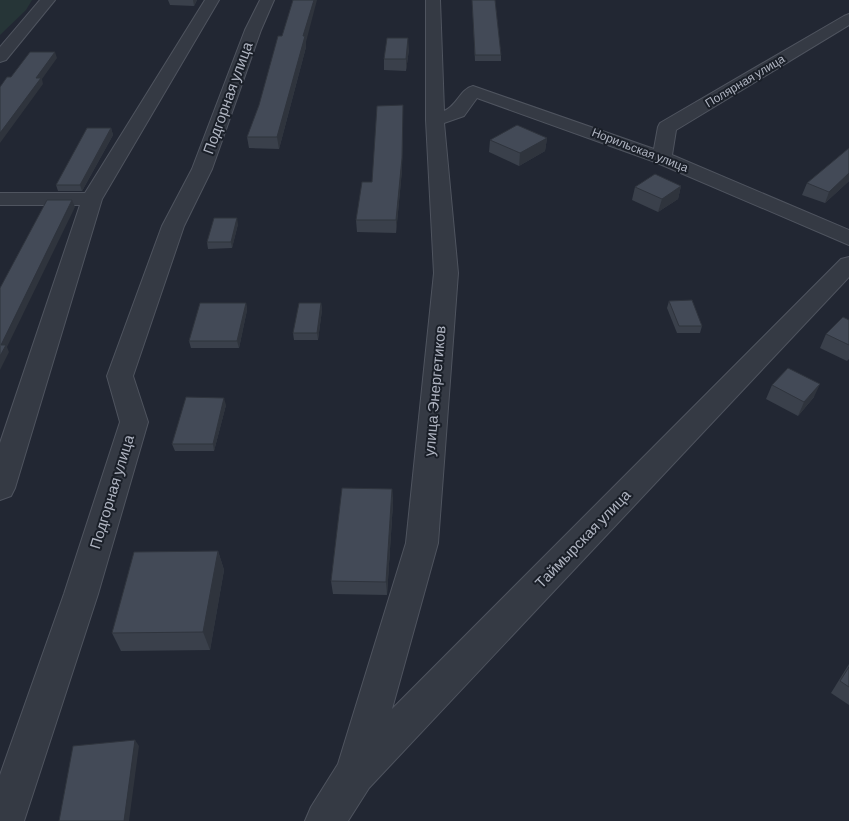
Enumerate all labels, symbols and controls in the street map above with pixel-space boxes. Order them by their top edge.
street label: Подгорная улица [198,38,256,156]
street label: Полярная улица [702,51,788,110]
street label: Норильская улица [590,124,691,175]
street label: улица Энергетиков [419,325,449,457]
street label: Подгорная улица [85,432,137,551]
street label: Таймырская улица [531,485,634,591]

